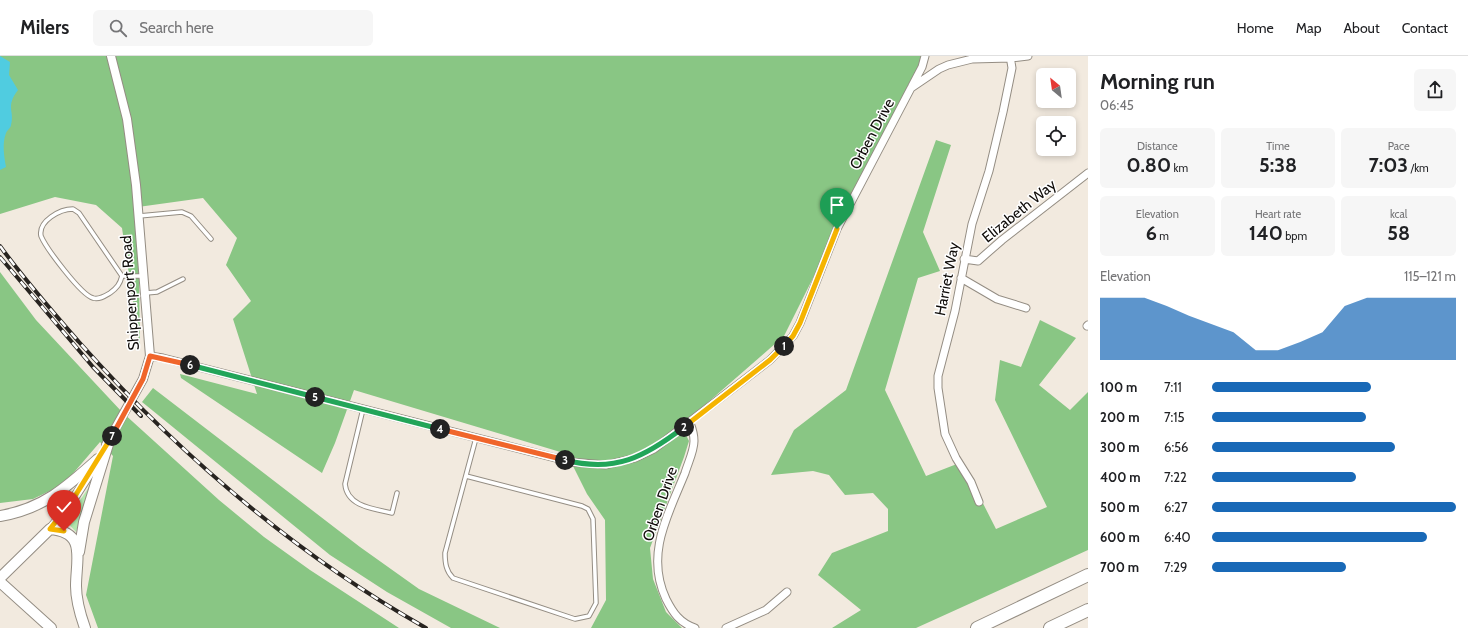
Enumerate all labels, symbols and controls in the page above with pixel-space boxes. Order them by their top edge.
search box [93,10,373,46]
text: Milers [20,16,69,39]
icon: search [107,17,129,39]
text: Search here [139,19,214,37]
text: Home [1237,19,1274,37]
text: Map [1296,19,1321,37]
text: About [1343,19,1380,37]
text: Contact [1402,19,1448,37]
north arrow [1036,68,1076,108]
map controls [1036,68,1076,156]
text: Morning run [1100,68,1215,95]
button: share [1414,69,1456,111]
street label: Orben Drive [846,95,898,172]
text: 06:45 [1100,97,1134,113]
button: locate [1036,116,1076,156]
text: Distance [1137,139,1178,153]
text: Time [1266,139,1290,153]
text: Pace [1388,139,1410,153]
text: 0.80 [1127,153,1171,177]
text: 5:38 [1259,153,1297,177]
text: 7:03 [1369,153,1408,177]
text: km [1171,161,1188,175]
text: /km [1408,161,1429,175]
street label: Elizabeth Way [978,175,1060,246]
pin [820,188,854,229]
icon: arrive [826,194,848,216]
text: Elevation [1136,207,1179,221]
text: Heart rate [1255,207,1301,221]
text: kcal [1390,207,1407,221]
text: 6 [1146,221,1157,245]
text: 140 [1249,221,1283,245]
text: 58 [1387,221,1410,245]
text: m [1157,229,1169,243]
text: bpm [1283,229,1307,243]
street label: Shippenport Road [117,235,143,351]
street label: Harriet Way [931,240,963,317]
text: Elevation [1100,268,1151,284]
text: 115–121 m [1404,268,1456,284]
pin: 1 [774,336,794,356]
text: 1 [782,339,786,353]
pin: 6 [180,355,200,375]
text: 6 [187,358,193,372]
text: 100 m [1100,379,1137,395]
text: 7:11 [1164,379,1182,395]
pin: 5 [305,387,325,407]
text: 5 [312,390,318,404]
text: 200 m [1100,409,1139,425]
text: 7:15 [1164,409,1185,425]
pin: 2 [674,417,694,437]
pin: 4 [430,419,450,439]
text: 2 [681,420,687,434]
text: 4 [437,422,443,436]
pin: 7 [102,426,122,446]
text: 7 [109,429,115,443]
text: 300 m [1100,439,1140,455]
text: 6:56 [1164,439,1189,455]
pin: 3 [555,450,575,470]
text: 3 [562,453,568,467]
street label: Orben Drive [639,464,681,544]
text: 400 m [1100,469,1141,485]
text: 7:22 [1164,469,1187,485]
pin [47,490,81,531]
icon: check [53,496,75,518]
text: 500 m [1100,499,1140,515]
text: 6:27 [1164,499,1187,515]
text: 600 m [1100,529,1140,545]
text: 6:40 [1164,529,1191,545]
text: 700 m [1100,559,1139,575]
text: 7:29 [1164,559,1187,575]

